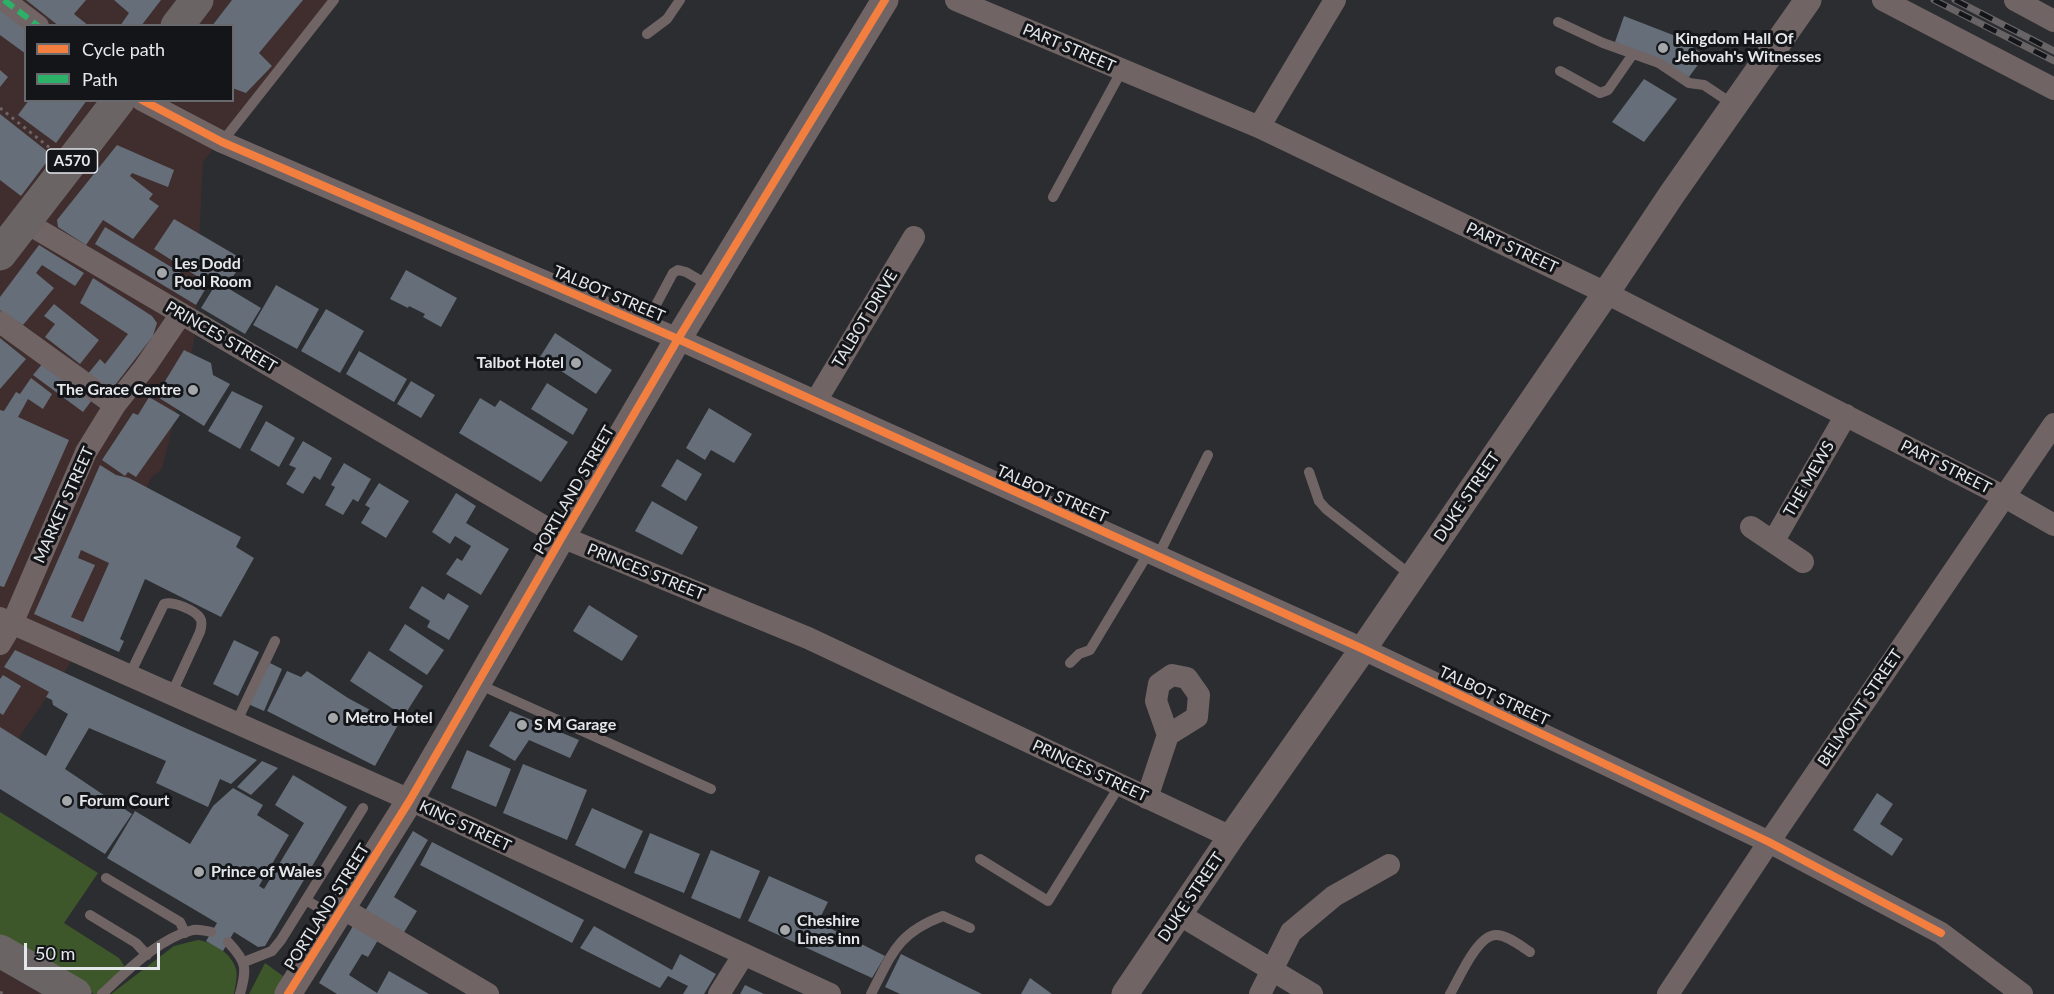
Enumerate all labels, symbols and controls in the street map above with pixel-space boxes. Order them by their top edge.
street label: PART STREET [1020,20,1118,76]
legend [24,24,234,102]
place label: Kingdom Hall Of Jehovah's Witnesses [1675,29,1821,67]
text: Cycle path [82,38,165,60]
marker: Kingdom Hall Of Jehovah's Witnesses [1656,41,1670,55]
text: Path [82,68,118,90]
road number: A570 [46,149,98,173]
street label: PART STREET [1463,218,1561,278]
place label: Les Dodd Pool Room [174,254,251,292]
street label: TALBOT STREET [550,262,668,326]
marker: Les Dodd Pool Room [155,266,169,280]
street label: TALBOT DRIVE [828,267,902,371]
street label: PRINCES STREET [162,297,280,377]
place label: Talbot Hotel [477,353,564,373]
marker: Talbot Hotel [569,356,583,370]
place label: The Grace Centre [57,380,181,400]
marker: The Grace Centre [186,383,200,397]
street label: PORTLAND STREET [529,422,619,558]
street label: PART STREET [1898,436,1994,498]
street label: THE MEWS [1780,438,1838,520]
street label: MARKET STREET [30,444,98,566]
street label: DUKE STREET [1430,449,1504,545]
street label: TALBOT STREET [993,461,1111,527]
street label: PRINCES STREET [584,540,708,604]
street label: BELMONT STREET [1814,646,1906,770]
street label: TALBOT STREET [1436,662,1552,730]
place label: Metro Hotel [345,708,433,728]
marker: Metro Hotel [326,711,340,725]
place label: S M Garage [534,715,616,735]
marker: S M Garage [515,718,529,732]
street label: PRINCES STREET [1029,736,1151,806]
place label: Forum Court [79,791,169,811]
marker: Forum Court [60,794,74,808]
street label: KING STREET [416,796,514,856]
street label: PORTLAND STREET [280,840,374,974]
street label: DUKE STREET [1154,849,1228,945]
place label: Prince of Wales [211,862,322,882]
marker: Prince of Wales [192,865,206,879]
place label: Cheshire Lines inn [797,911,860,949]
marker: Cheshire Lines inn [778,923,792,937]
scale bar [27,931,164,969]
text: 50 m [35,942,75,964]

